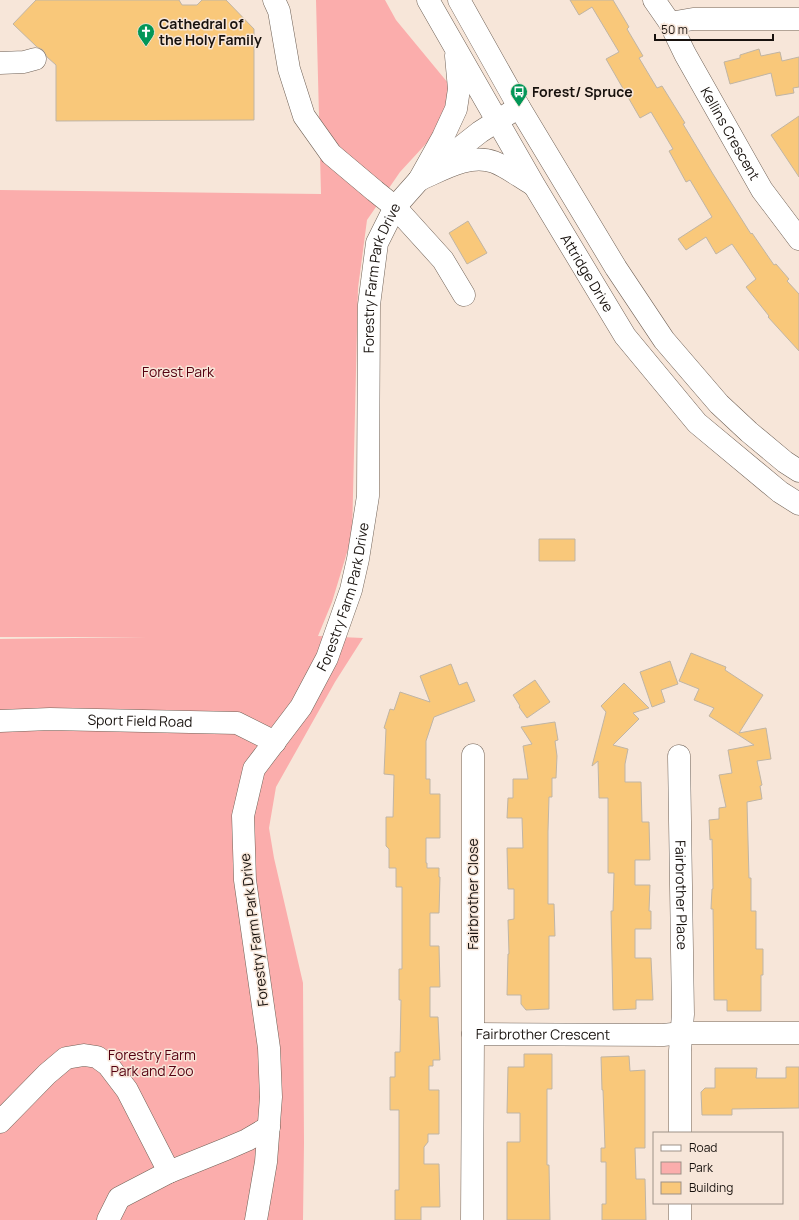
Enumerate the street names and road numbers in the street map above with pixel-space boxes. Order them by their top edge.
street label: Kellins Crescent [697,83,765,184]
street label: Forestry Farm Park Drive [359,200,405,353]
street label: Attridge Drive [557,230,618,315]
street label: Forestry Farm Park Drive [312,521,373,674]
street label: Sport Field Road [87,710,193,731]
street label: Fairbrother Close [463,838,482,950]
street label: Fairbrother Place [671,840,692,950]
street label: Forestry Farm Park Drive [235,852,272,1008]
street label: Fairbrother Crescent [476,1024,611,1044]

